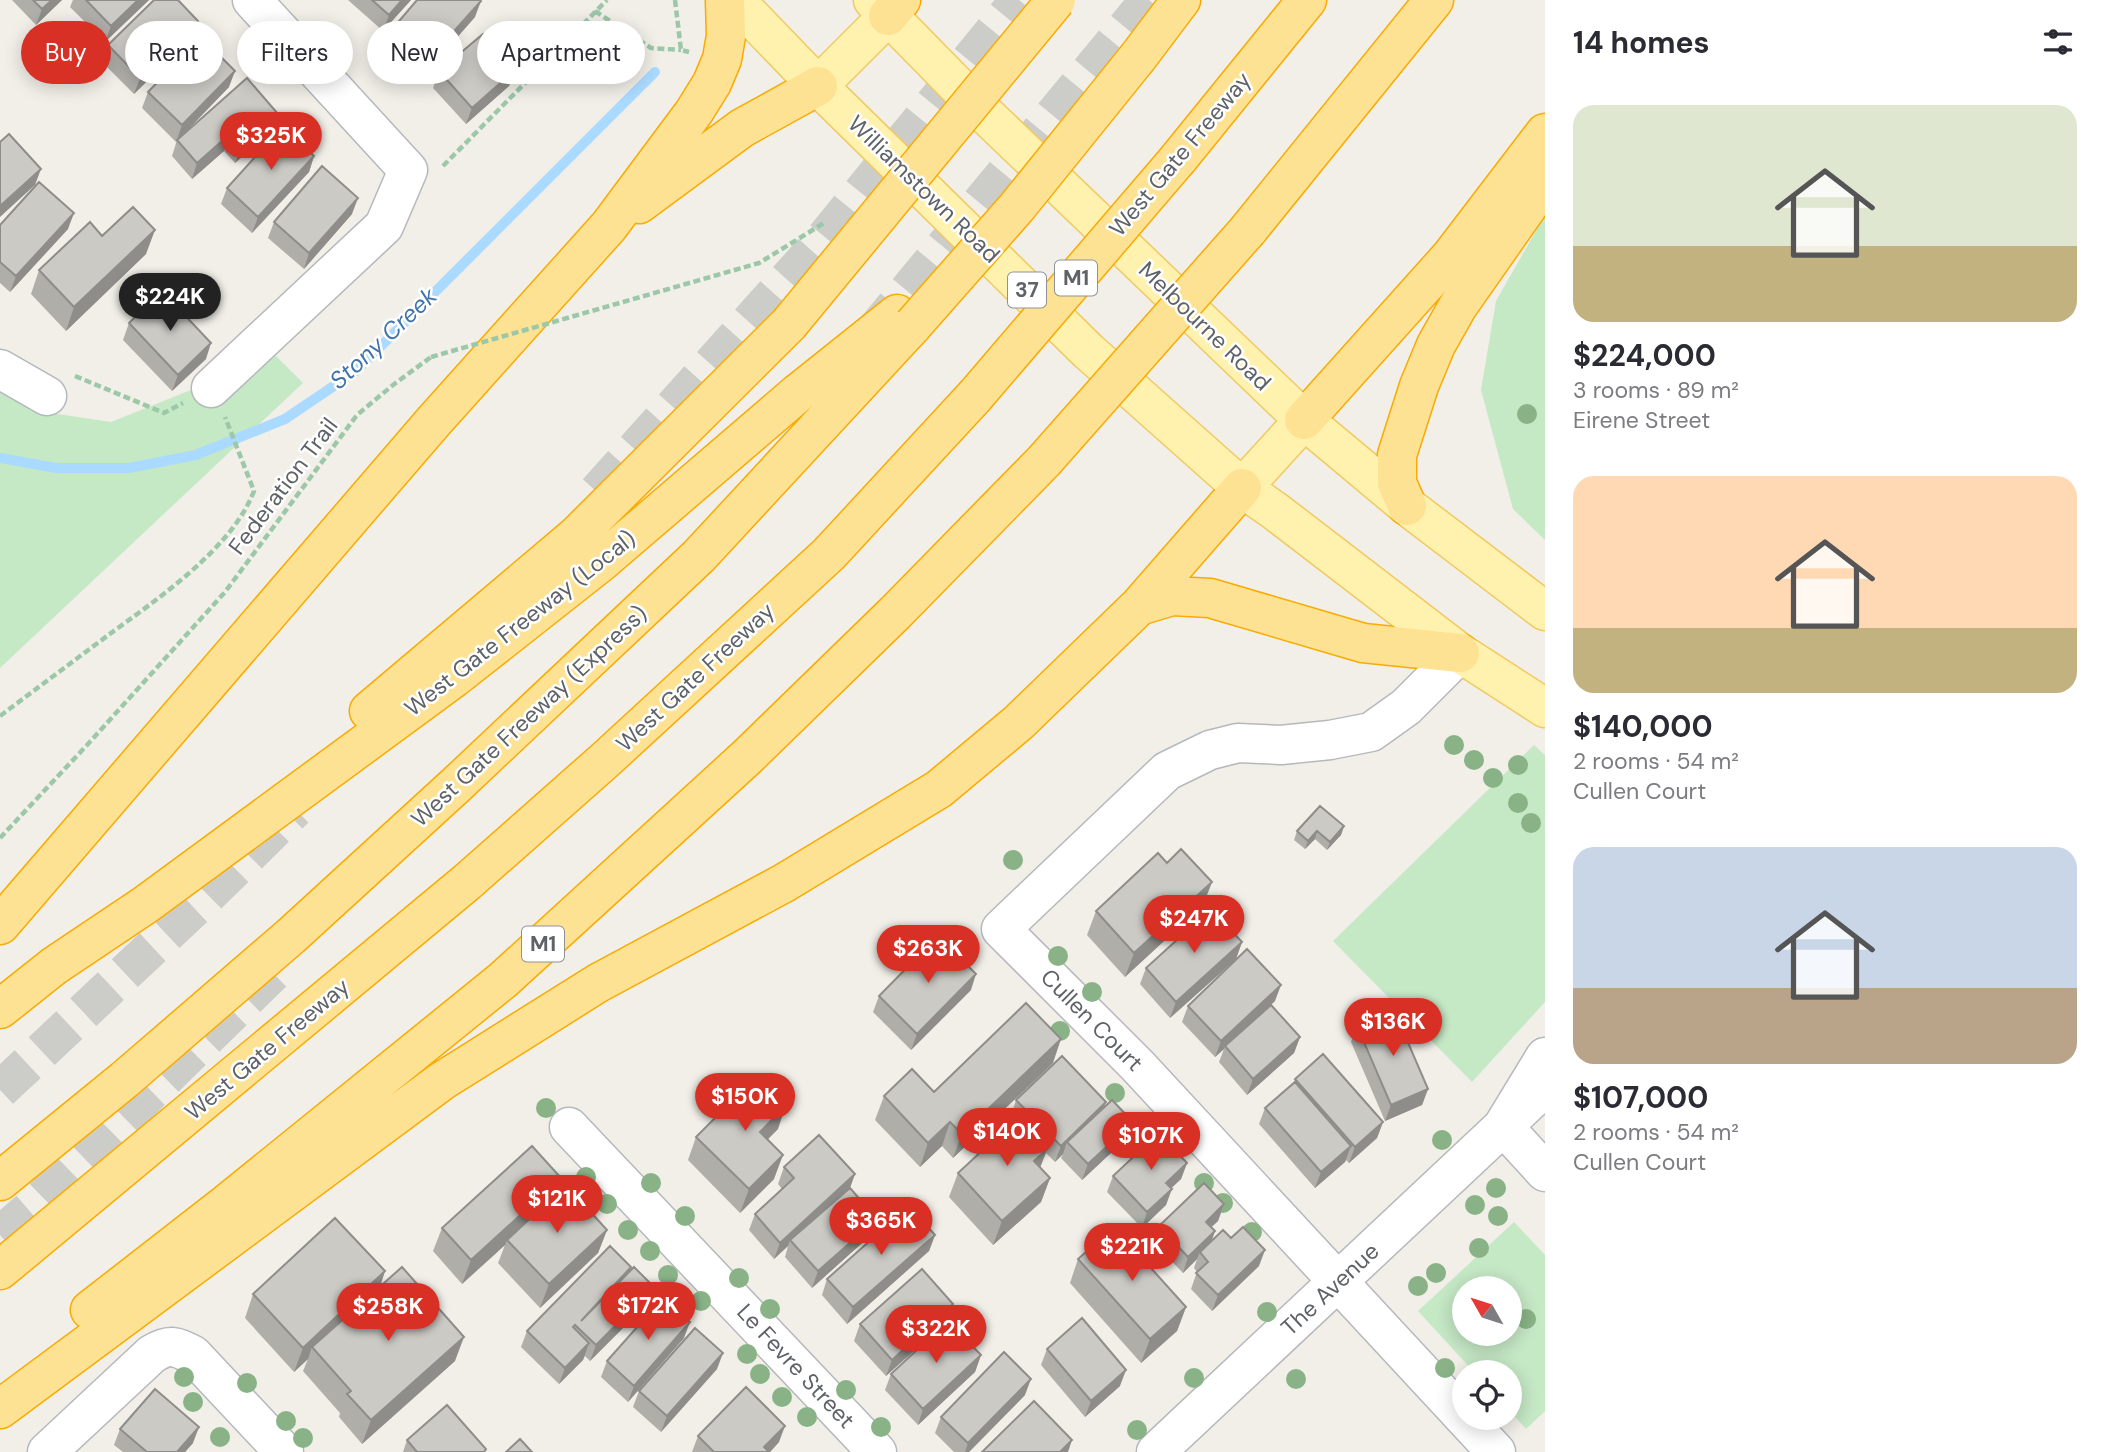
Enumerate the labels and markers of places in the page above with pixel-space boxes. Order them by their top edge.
pin: $325K [222,113,320,172]
pin: $224K [121,274,219,333]
pin: $247K [1145,895,1243,955]
pin: $263K [879,926,977,985]
pin: $136K [1344,998,1442,1058]
pin: $150K [696,1074,794,1133]
pin: $140K [958,1108,1056,1168]
pin: $107K [1102,1112,1200,1172]
pin: $121K [508,1176,606,1235]
pin: $365K [832,1198,930,1257]
pin: $221K [1083,1224,1181,1283]
pin: $172K [599,1282,697,1342]
pin: $258K [339,1284,437,1343]
pin: $322K [887,1306,985,1365]

